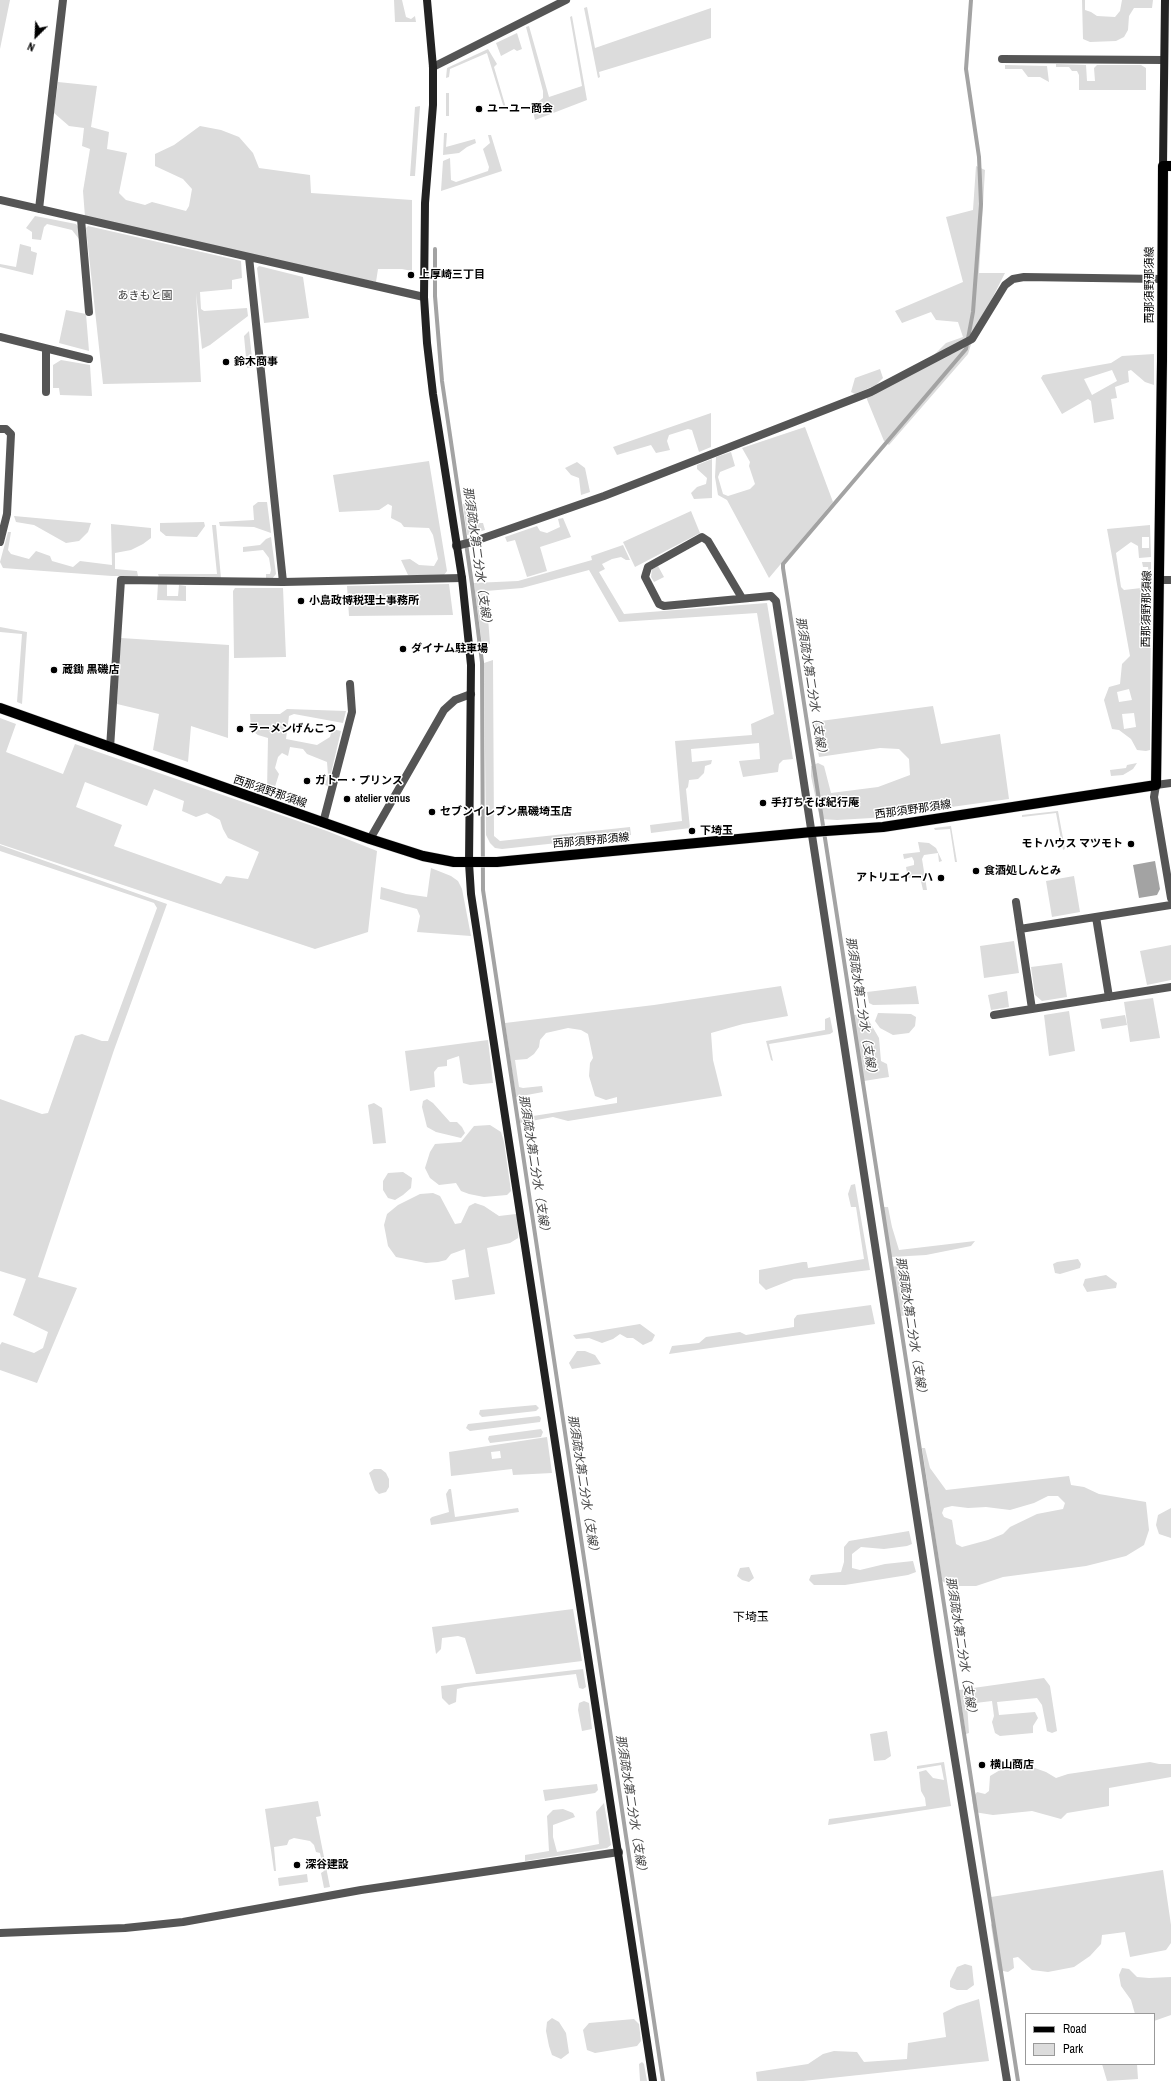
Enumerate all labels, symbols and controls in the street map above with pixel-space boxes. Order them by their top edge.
north arrow [16,16,56,56]
text: N [25,39,37,55]
place label: ユーユー商会 [487,102,553,116]
marker: ユーユー商会 [474,104,484,114]
street label: 西那須野那須線 [1143,247,1157,323]
place label: 上厚崎三丁目 [419,268,485,282]
marker: 上厚崎三丁目 [406,270,416,280]
park label: あきもと園 [118,289,172,303]
place label: 鈴木商事 [234,355,278,369]
marker: 鈴木商事 [221,357,231,367]
water label: 那須疏水第二分水（支線） [460,486,494,630]
street label: 西那須野那須線 [1140,570,1154,648]
place label: 小島政博税理士事務所 [309,594,419,608]
marker: 小島政博税理士事務所 [296,596,306,606]
water label: 那須疏水第二分水（支線） [793,616,829,760]
place label: ダイナム駐車場 [411,642,488,656]
marker: ダイナム駐車場 [398,644,408,654]
place label: 蔵鋤 黒磯店 [62,663,120,677]
marker: 蔵鋤 黒磯店 [49,665,59,675]
place label: ラーメンげんこつ [248,722,336,736]
marker: ラーメンげんこつ [235,724,245,734]
street label: 西那須野那須線 [231,773,309,811]
place label: ガトー・プリンス [315,774,403,788]
marker: ガトー・プリンス [302,776,312,786]
place label: atelier venus [355,792,410,806]
marker: atelier venus [342,794,352,804]
place label: 手打ちそば紀行庵 [771,796,859,810]
marker: 手打ちそば紀行庵 [758,798,768,808]
street label: 西那須野那須線 [874,798,952,822]
place label: セブンイレブン黒磯埼玉店 [440,805,572,819]
marker: セブンイレブン黒磯埼玉店 [427,807,437,817]
place label: 下埼玉 [700,824,733,838]
marker: 下埼玉 [687,826,697,836]
street label: 西那須野那須線 [552,831,630,851]
place label: モトハウス マツモト [1021,837,1123,851]
marker: モトハウス マツモト [1126,839,1136,849]
place label: 食酒処しんとみ [984,864,1061,878]
marker: 食酒処しんとみ [971,866,981,876]
place label: アトリエイーハ [856,871,933,885]
marker: アトリエイーハ [936,873,946,883]
water label: 那須疏水第二分水（支線） [843,936,879,1080]
water label: 那須疏水第二分水（支線） [516,1094,552,1238]
water label: 那須疏水第二分水（支線） [893,1256,929,1400]
water label: 那須疏水第二分水（支線） [565,1414,601,1558]
water label: 那須疏水第二分水（支線） [943,1576,979,1720]
district label: 下埼玉 [733,1611,769,1625]
water label: 那須疏水第二分水（支線） [613,1734,649,1878]
place label: 横山商店 [990,1758,1034,1772]
marker: 横山商店 [977,1760,987,1770]
place label: 深谷建設 [305,1858,349,1872]
marker: 深谷建設 [292,1860,302,1870]
legend [1025,2013,1155,2065]
text: Road [1063,2021,1087,2037]
text: Park [1063,2041,1083,2057]

